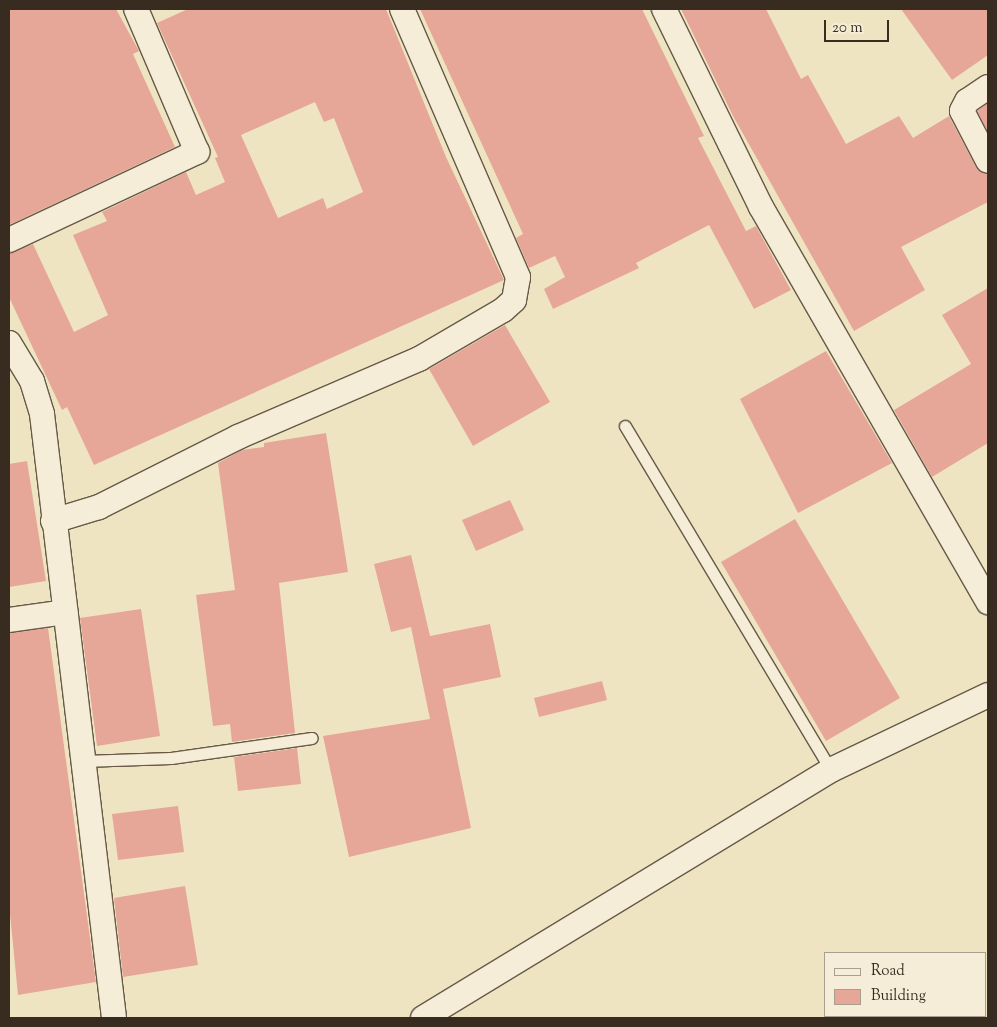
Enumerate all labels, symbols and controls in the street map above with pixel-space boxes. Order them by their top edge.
scale bar [827,10,892,42]
text: 20 m [832,18,863,39]
legend [824,952,987,1017]
text: Road [871,961,905,982]
text: Building [871,986,926,1007]

